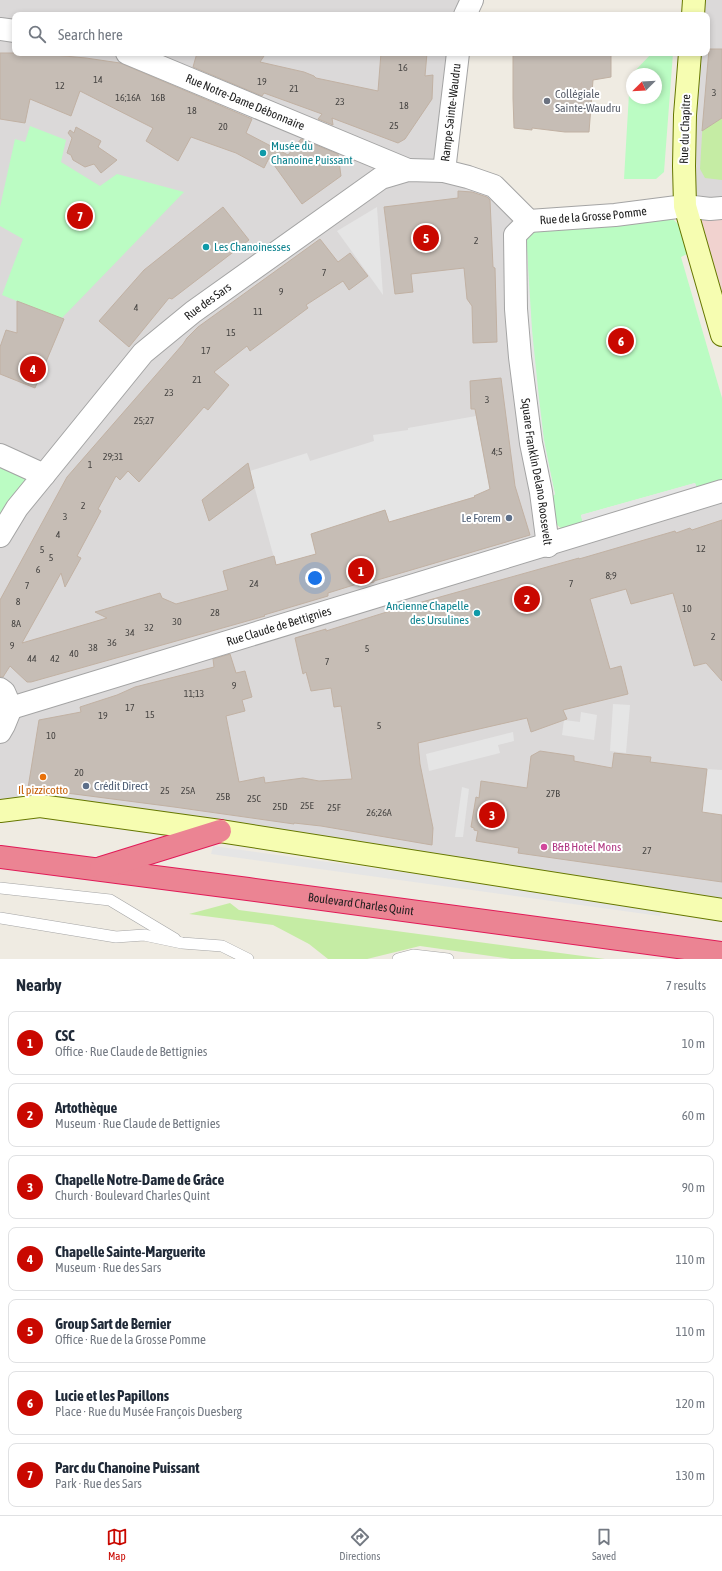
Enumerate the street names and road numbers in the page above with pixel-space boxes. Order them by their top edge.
street label: Rampe Sainte-Waudru [438,62,464,162]
street label: Rue Notre-Dame Débonnaire [184,71,307,133]
street label: Rue du Chapitre [677,94,693,164]
street label: Rue de la Grosse Pomme [539,204,648,227]
street label: Rue des Sars [182,280,234,323]
street label: Square Franklin Delano Roosevelt [518,397,555,547]
street label: Rue Claude de Bettignies [225,604,333,649]
street label: Boulevard Charles Quint [307,890,415,918]

